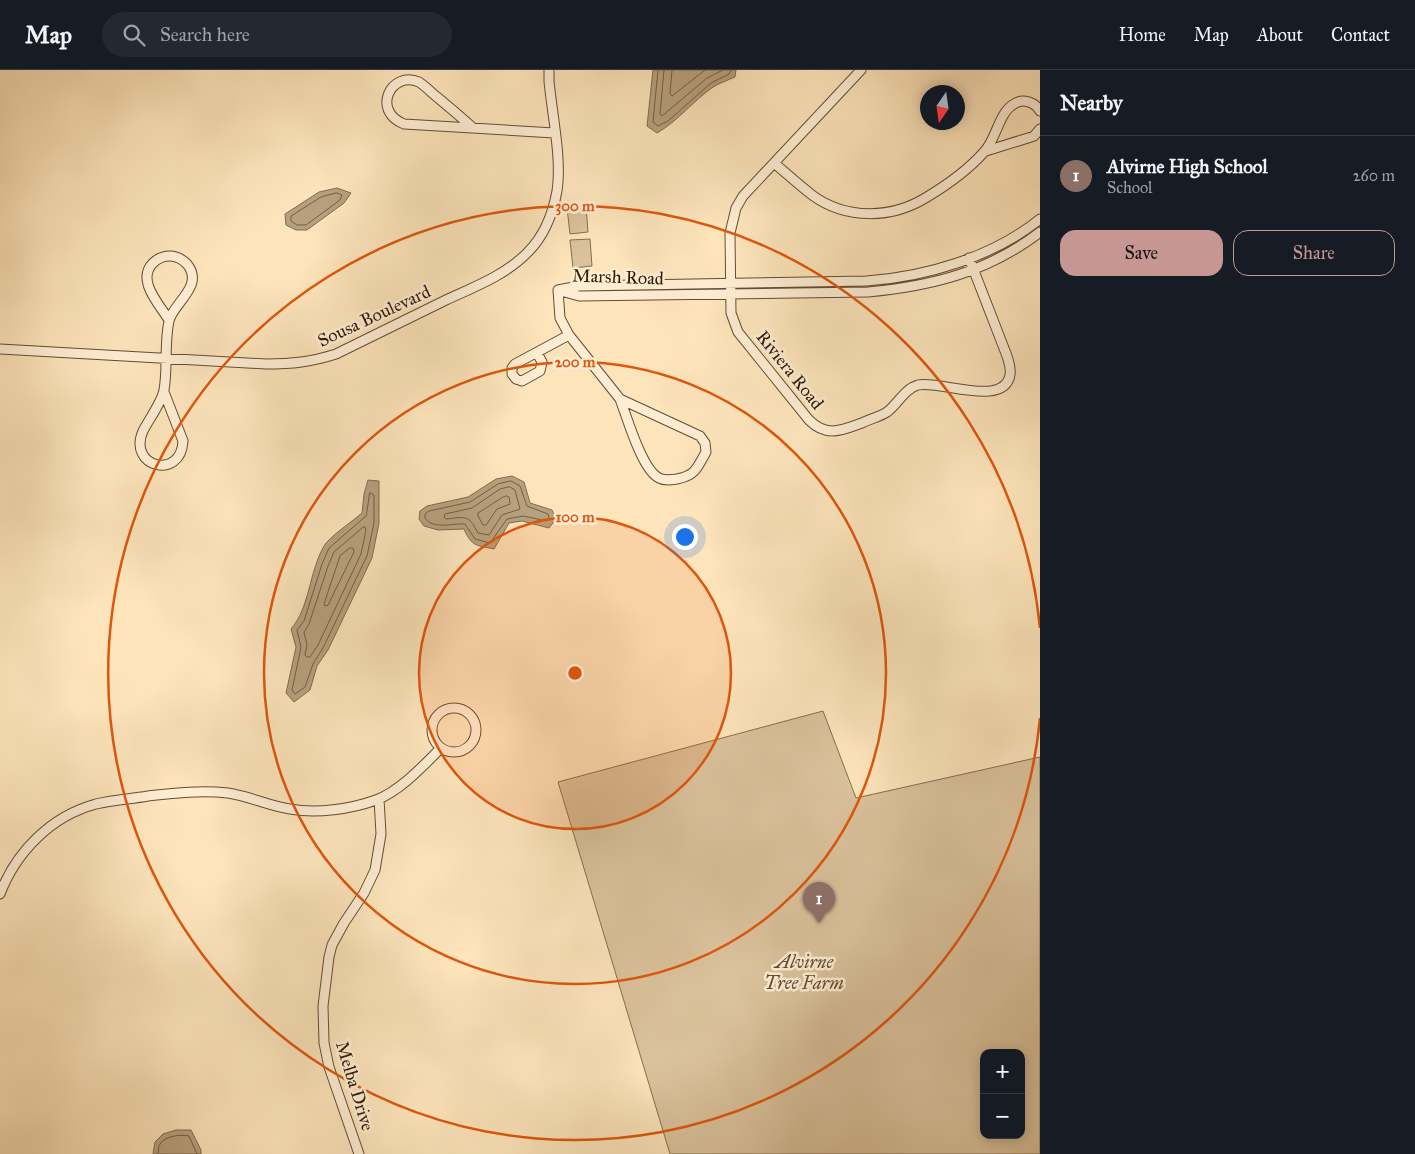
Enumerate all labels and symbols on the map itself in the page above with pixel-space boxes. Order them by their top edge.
north arrow [920,85,965,130]
text: 300 m [555,197,595,216]
street label: Marsh Road [572,264,664,290]
street label: Sousa Boulevard [314,280,434,352]
street label: Riviera Road [752,326,828,414]
text: 200 m [555,353,596,371]
text: 100 m [555,508,595,526]
your location [672,524,698,550]
centre of rings [566,664,584,682]
pin: 1 [803,882,835,923]
park label: Alvirne Tree Farm [764,951,844,994]
street label: Melba Drive [331,1039,379,1133]

